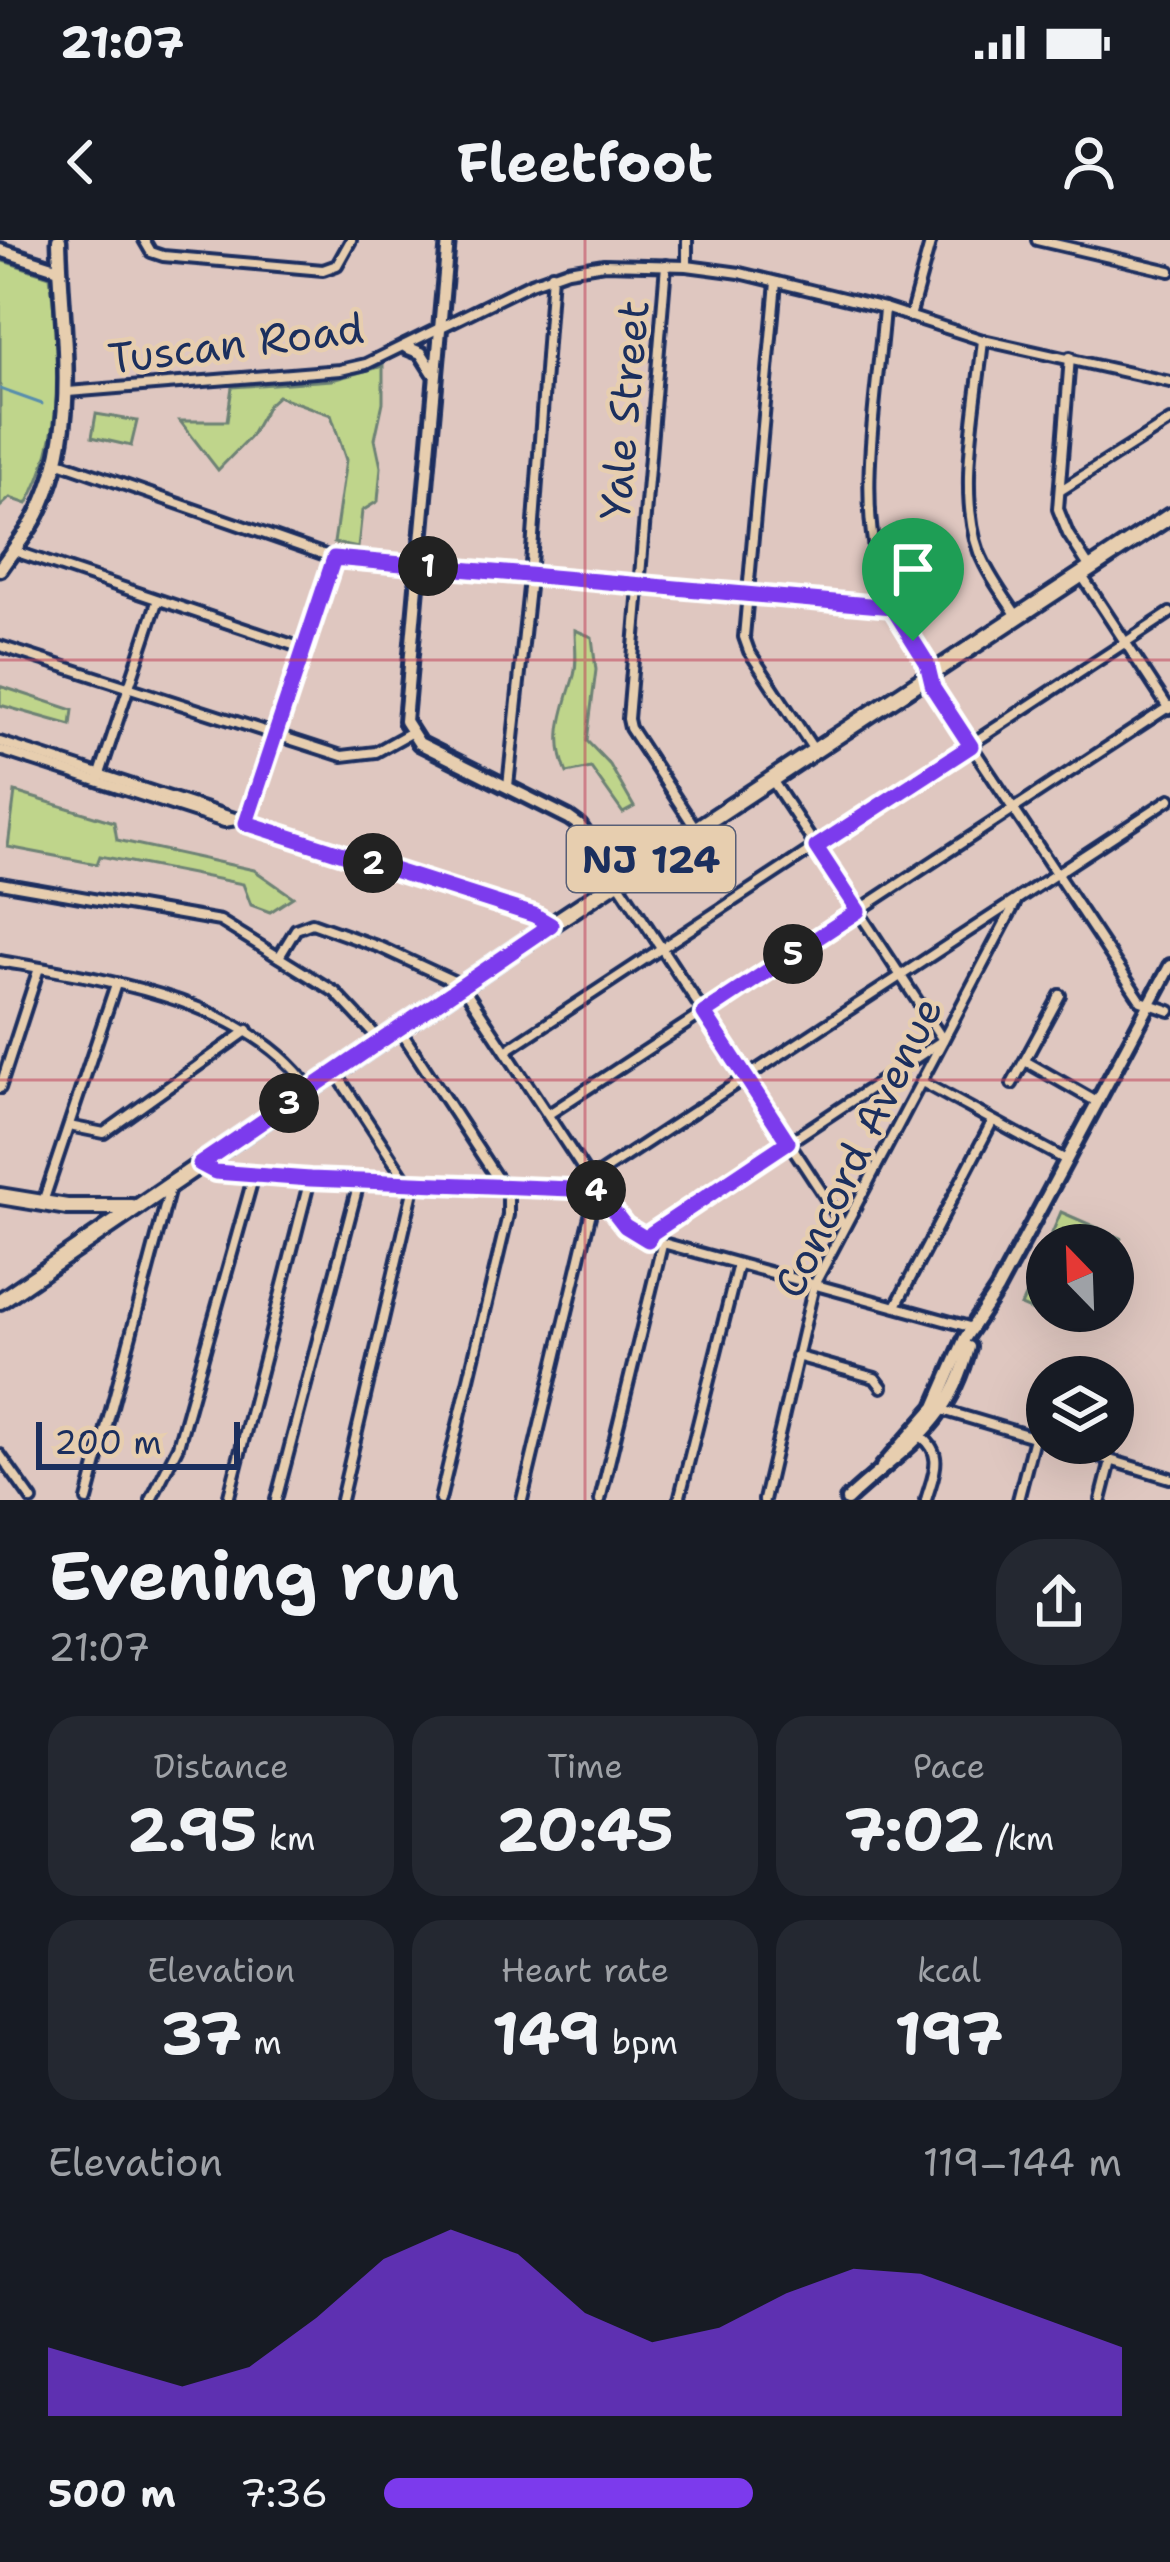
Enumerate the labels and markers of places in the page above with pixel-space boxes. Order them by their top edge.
pin [862,518,964,641]
pin: 1 [398,536,458,596]
pin: 2 [343,833,403,893]
pin: 5 [763,924,823,984]
pin: 3 [259,1073,319,1133]
pin: 4 [566,1160,626,1220]

